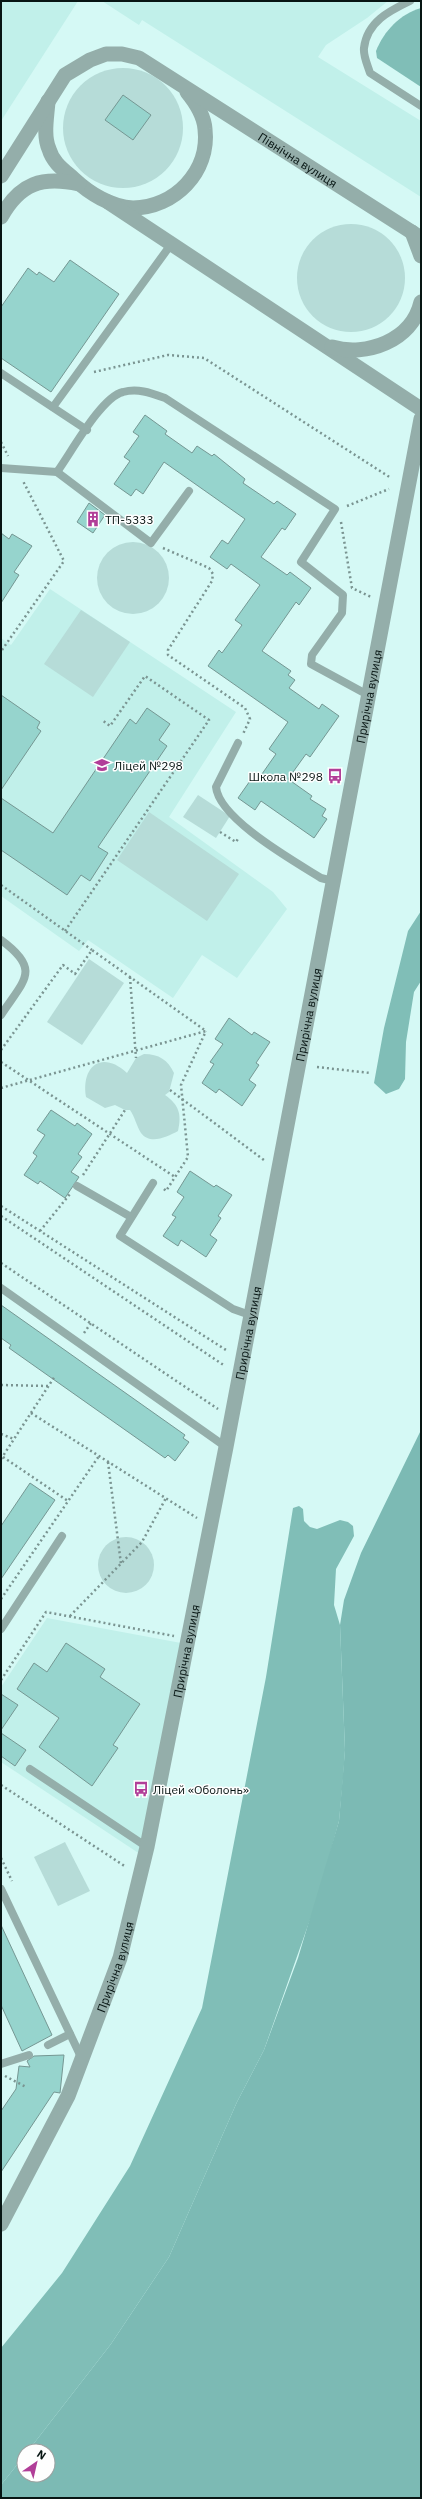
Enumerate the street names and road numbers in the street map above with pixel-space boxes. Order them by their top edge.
street label: Північна вулиця [256,129,340,190]
street label: Прирічна вулиця [352,648,385,744]
street label: Прирічна вулиця [292,967,324,1063]
street label: Прирічна вулиця [231,1285,264,1381]
street label: Прирічна вулиця [169,1603,202,1699]
street label: Прирічна вулиця [93,1920,136,2014]

